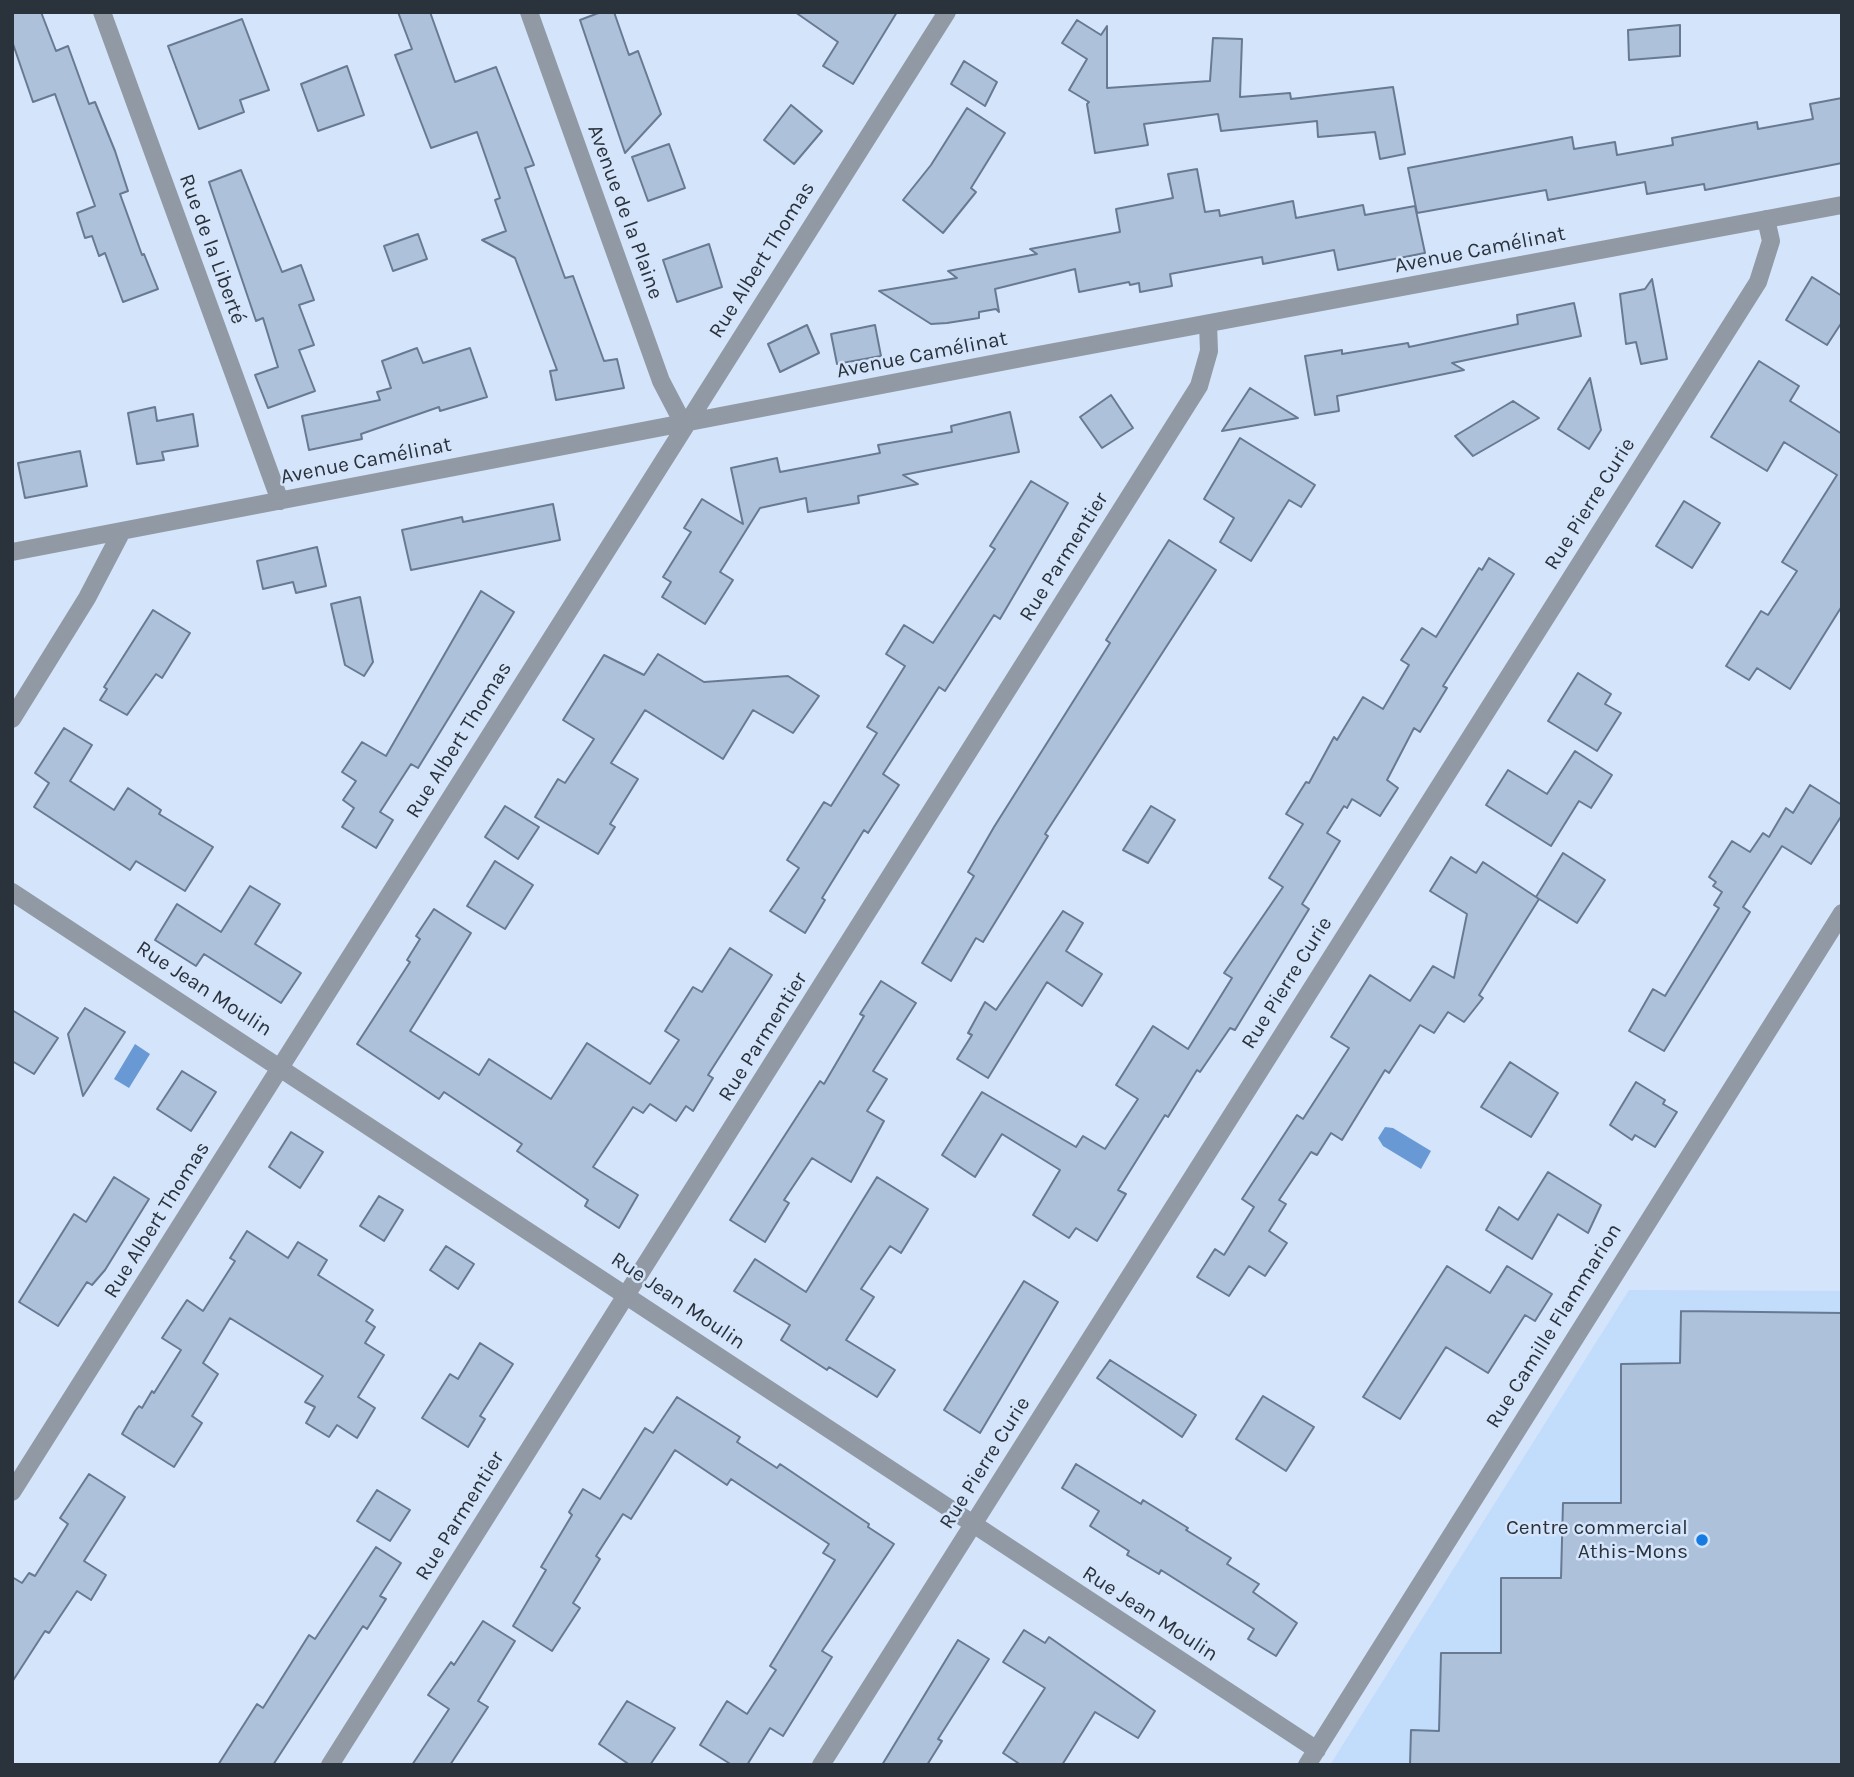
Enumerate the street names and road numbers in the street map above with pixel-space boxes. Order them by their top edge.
street label: Avenue de la Plaine [582,121,668,303]
street label: Rue de la Liberté [173,171,251,327]
street label: Rue Albert Thomas [704,177,820,343]
street label: Avenue Camélinat [1393,221,1567,279]
street label: Avenue Camélinat [835,326,1009,384]
street label: Avenue Camélinat [279,432,453,490]
street label: Rue Pierre Curie [1539,433,1641,575]
street label: Rue Parmentier [1014,488,1114,626]
street label: Rue Albert Thomas [401,657,517,823]
street label: Rue Pierre Curie [1236,912,1338,1054]
street label: Rue Jean Moulin [131,936,277,1042]
street label: Rue Parmentier [713,968,813,1106]
street label: Rue Albert Thomas [99,1137,215,1303]
street label: Rue Camille Flammarion [1481,1219,1627,1433]
street label: Rue Jean Moulin [606,1247,750,1355]
street label: Rue Pierre Curie [934,1392,1036,1534]
street label: Rue Parmentier [410,1447,510,1585]
street label: Rue Jean Moulin [1077,1561,1223,1667]

